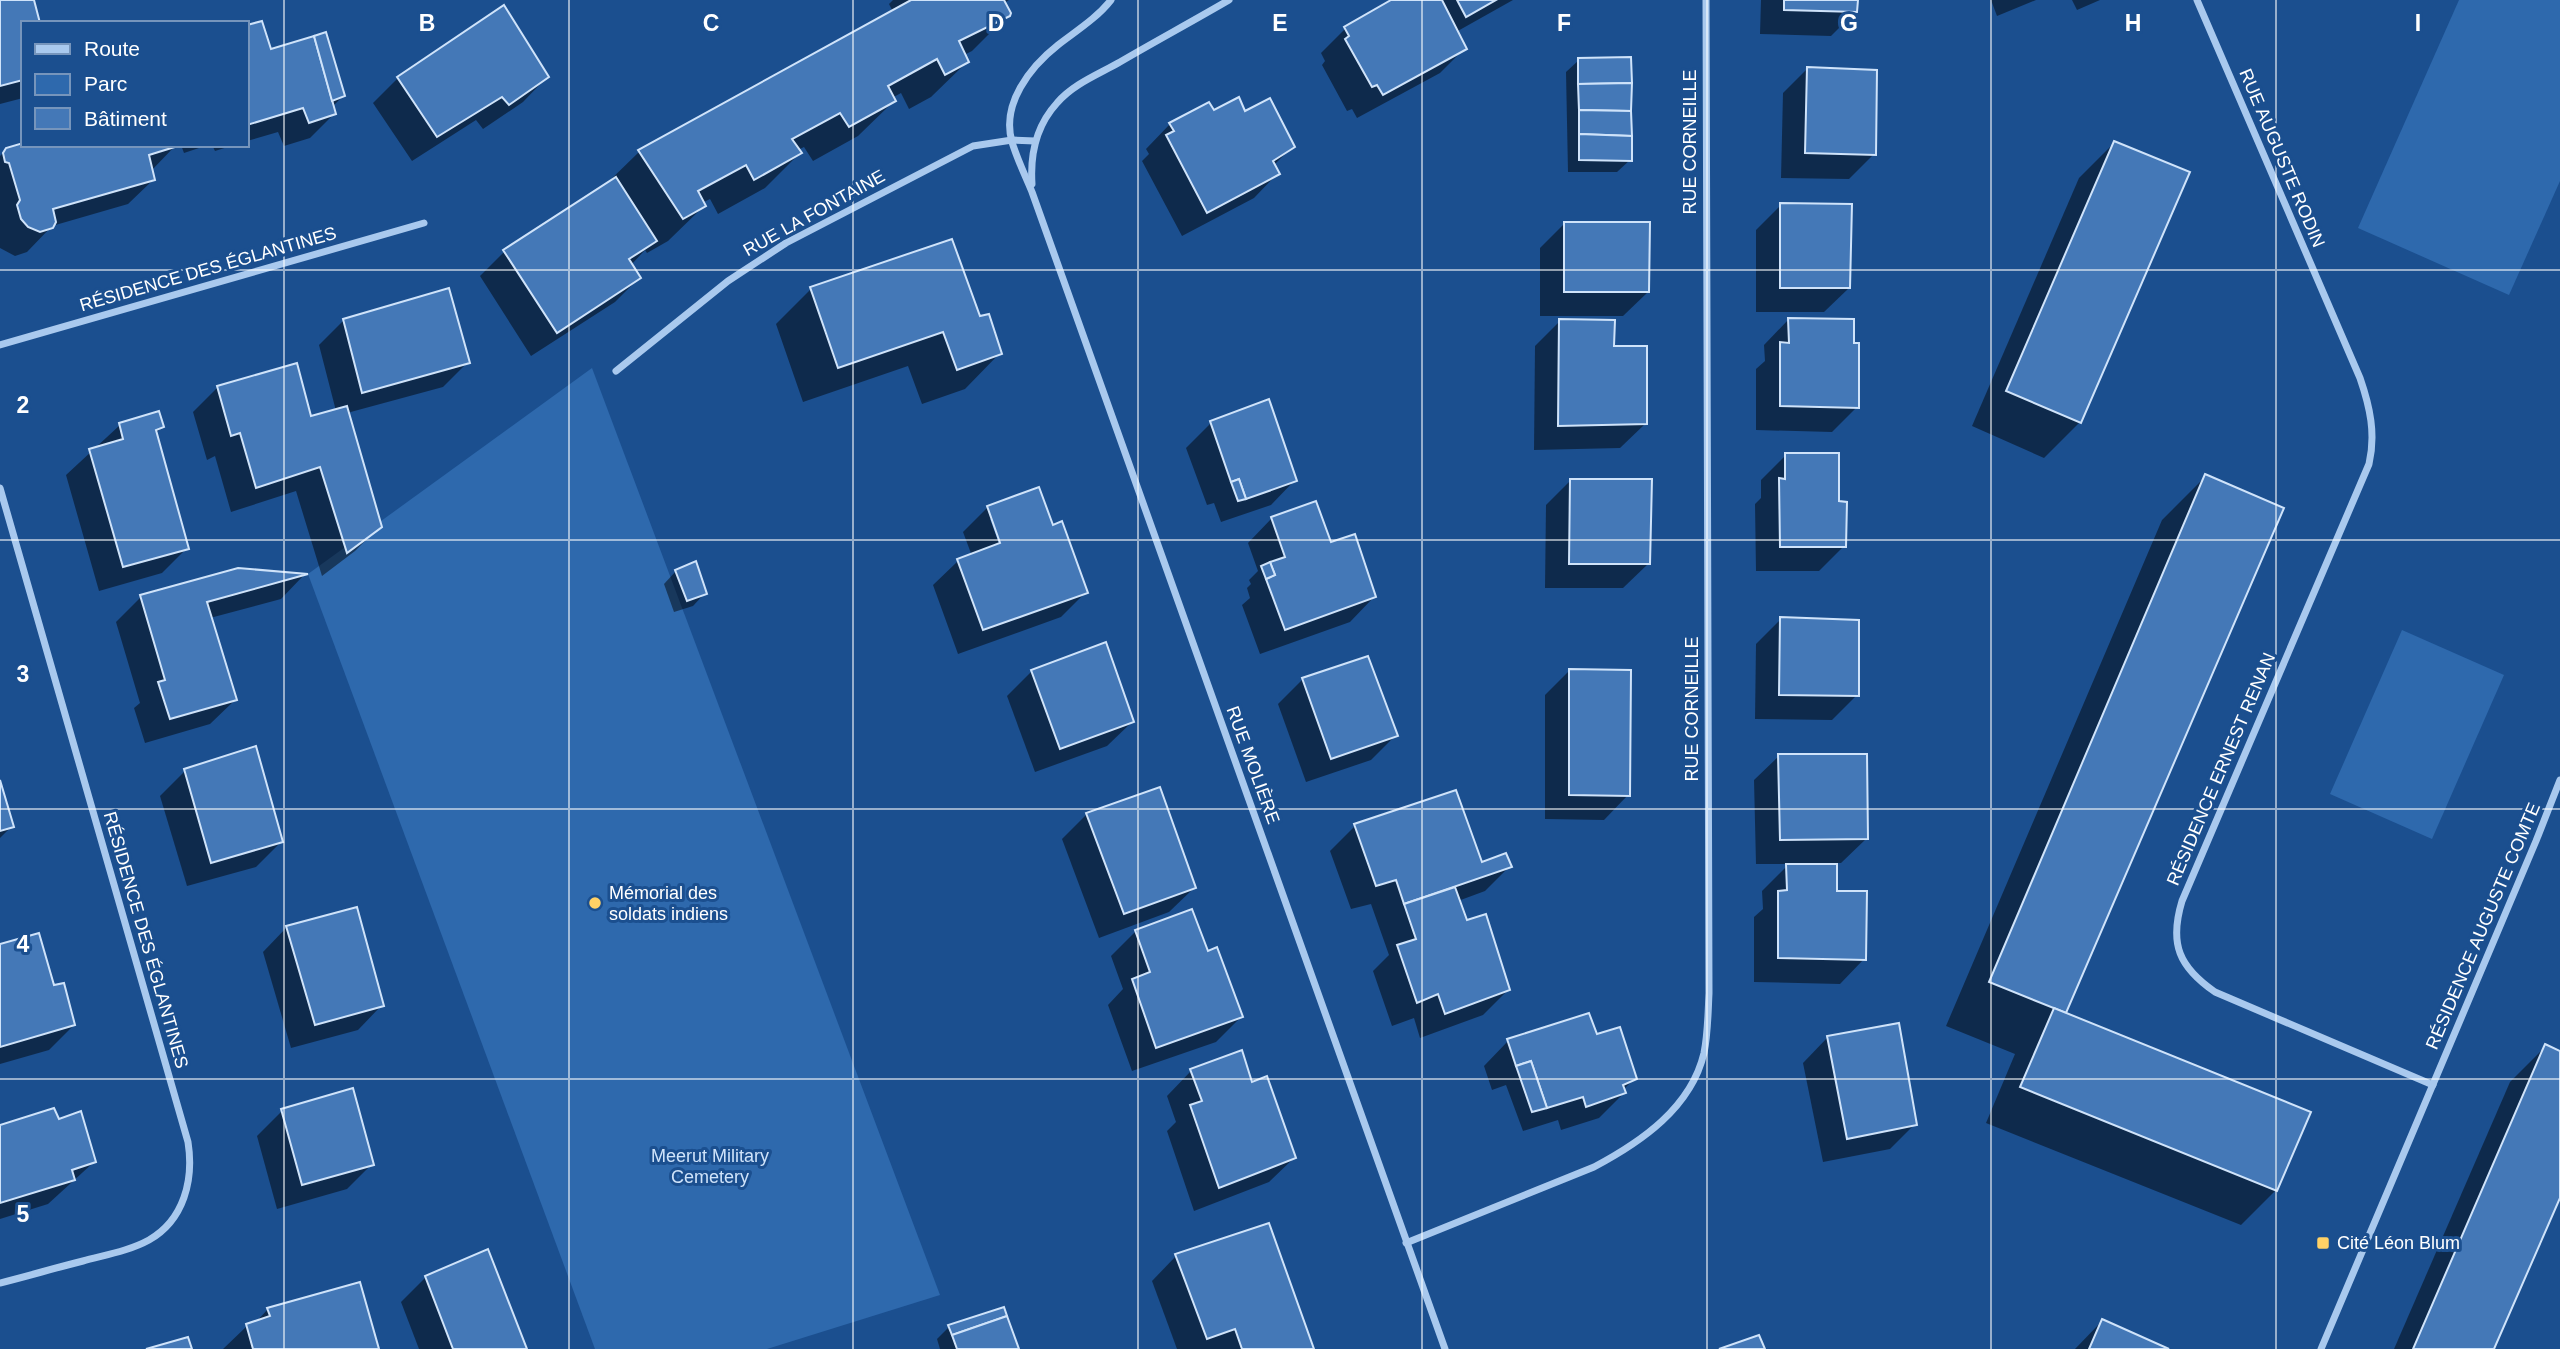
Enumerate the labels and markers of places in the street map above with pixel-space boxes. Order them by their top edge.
place label: Mémorial des soldats indiens [609,883,728,924]
marker: Mémorial des soldats indiens [587,895,603,911]
place label: Cité Léon Blum [2337,1233,2460,1253]
marker: Cité Léon Blum [2315,1235,2331,1251]

